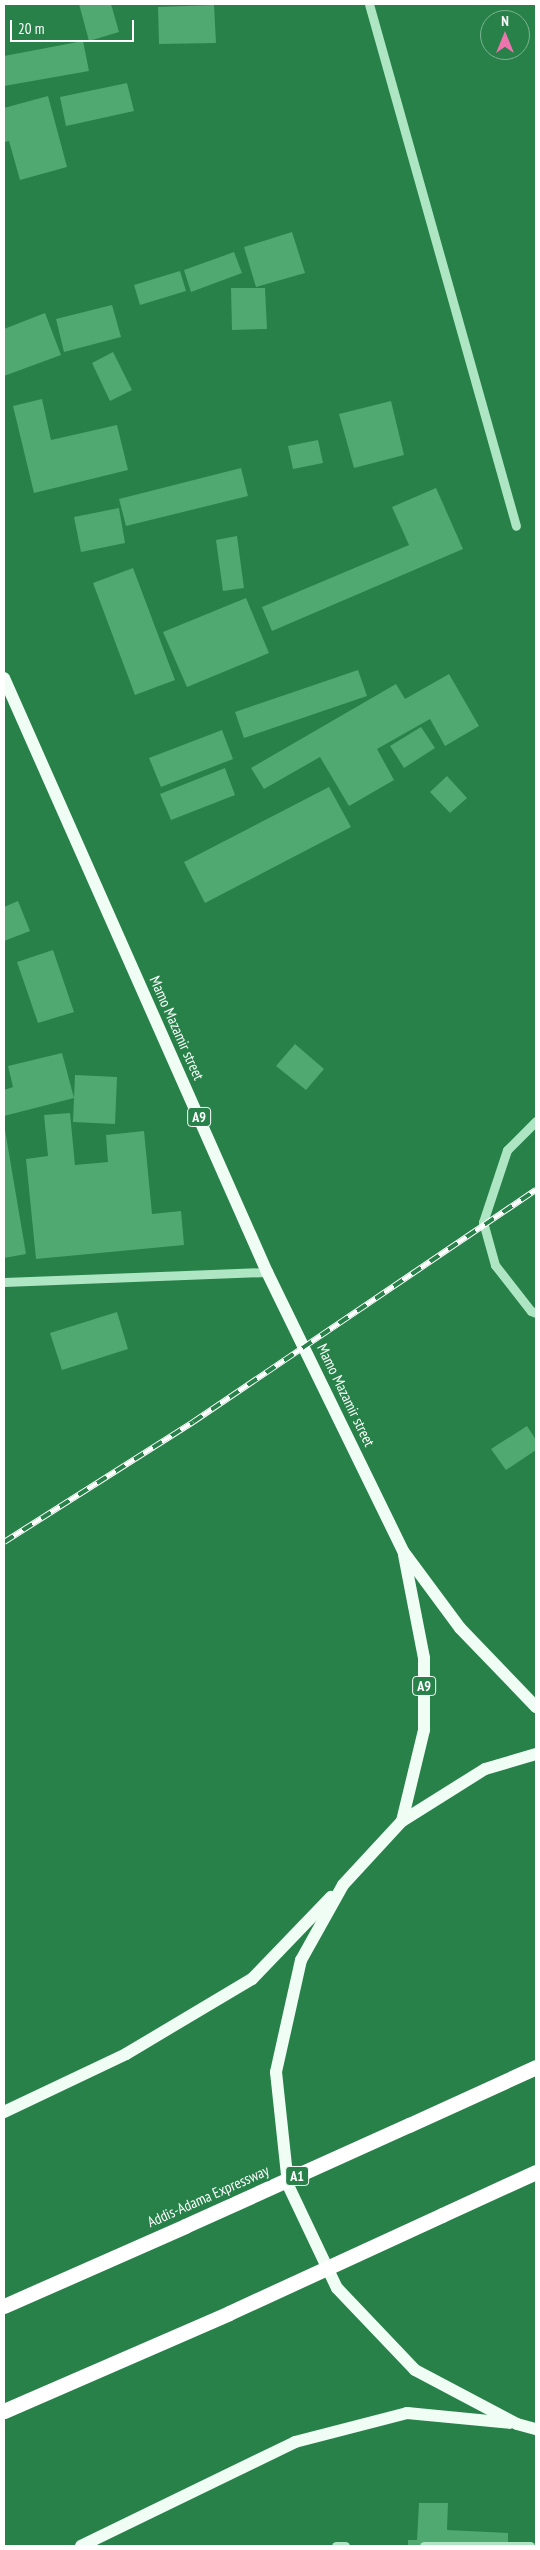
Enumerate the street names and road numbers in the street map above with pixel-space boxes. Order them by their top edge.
street label: Mamo Mazamir street [146,973,208,1083]
road number: A9 [186,1106,212,1128]
street label: Mamo Mazamir street [313,1341,379,1449]
road number: A9 [412,1674,436,1698]
street label: Addis-Adama Expressway [144,2161,272,2231]
road number: A1 [284,2164,310,2188]

